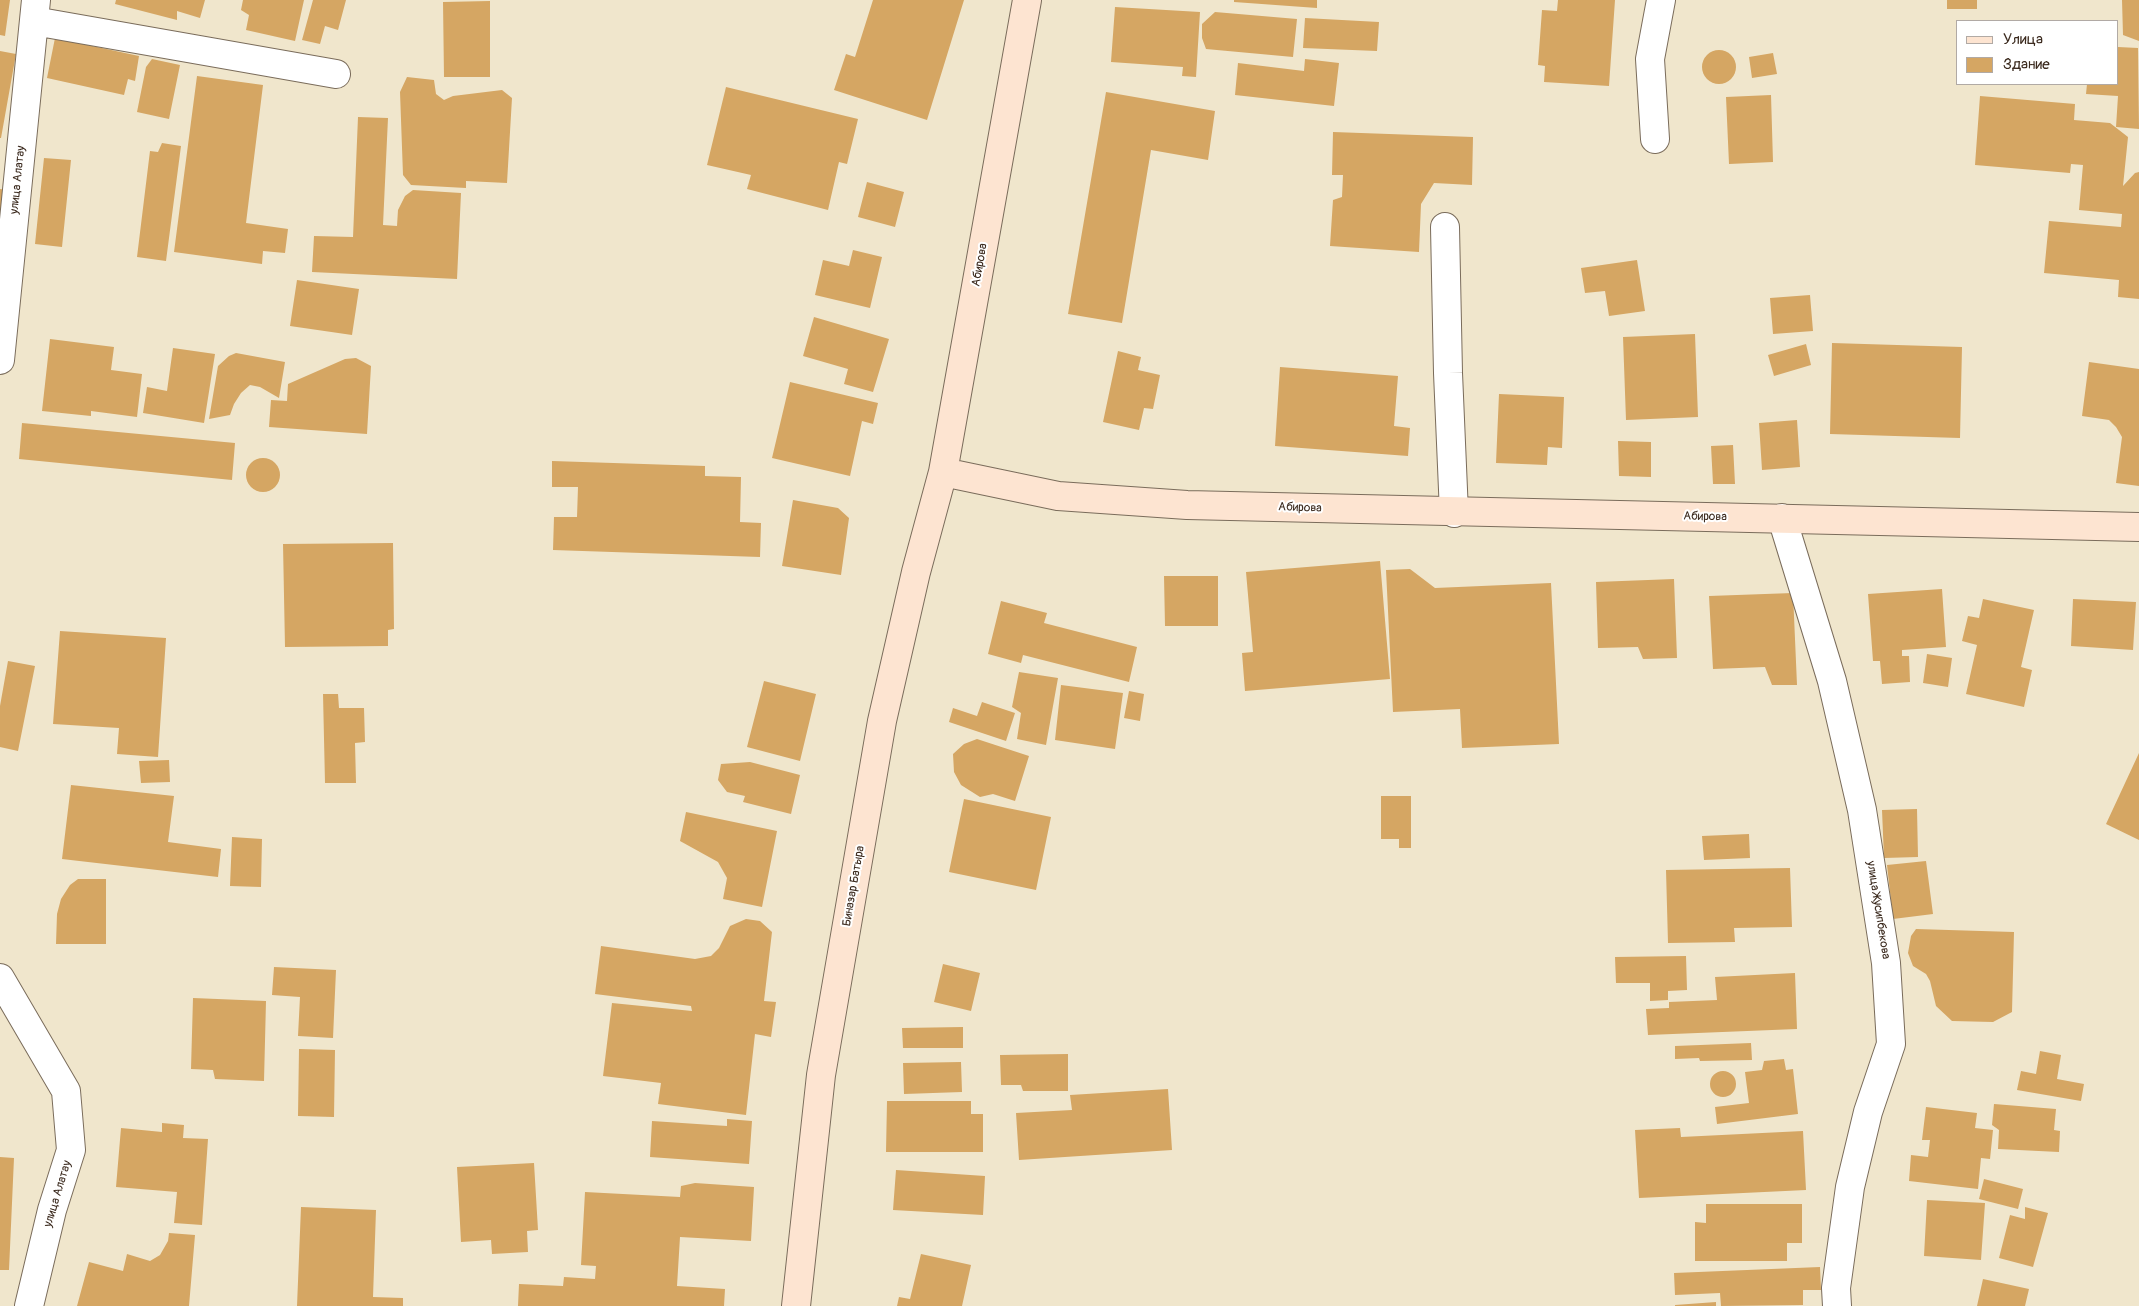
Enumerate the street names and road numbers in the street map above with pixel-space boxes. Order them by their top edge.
street label: улица Алатау [7,145,29,215]
street label: Абирова [969,242,991,288]
street label: Абирова [1278,500,1322,516]
street label: Абирова [1683,509,1727,525]
street label: Биназар Батыра [840,845,868,927]
street label: улица Жусипбекова [1863,860,1893,960]
street label: улица Алатау [41,1159,75,1229]

